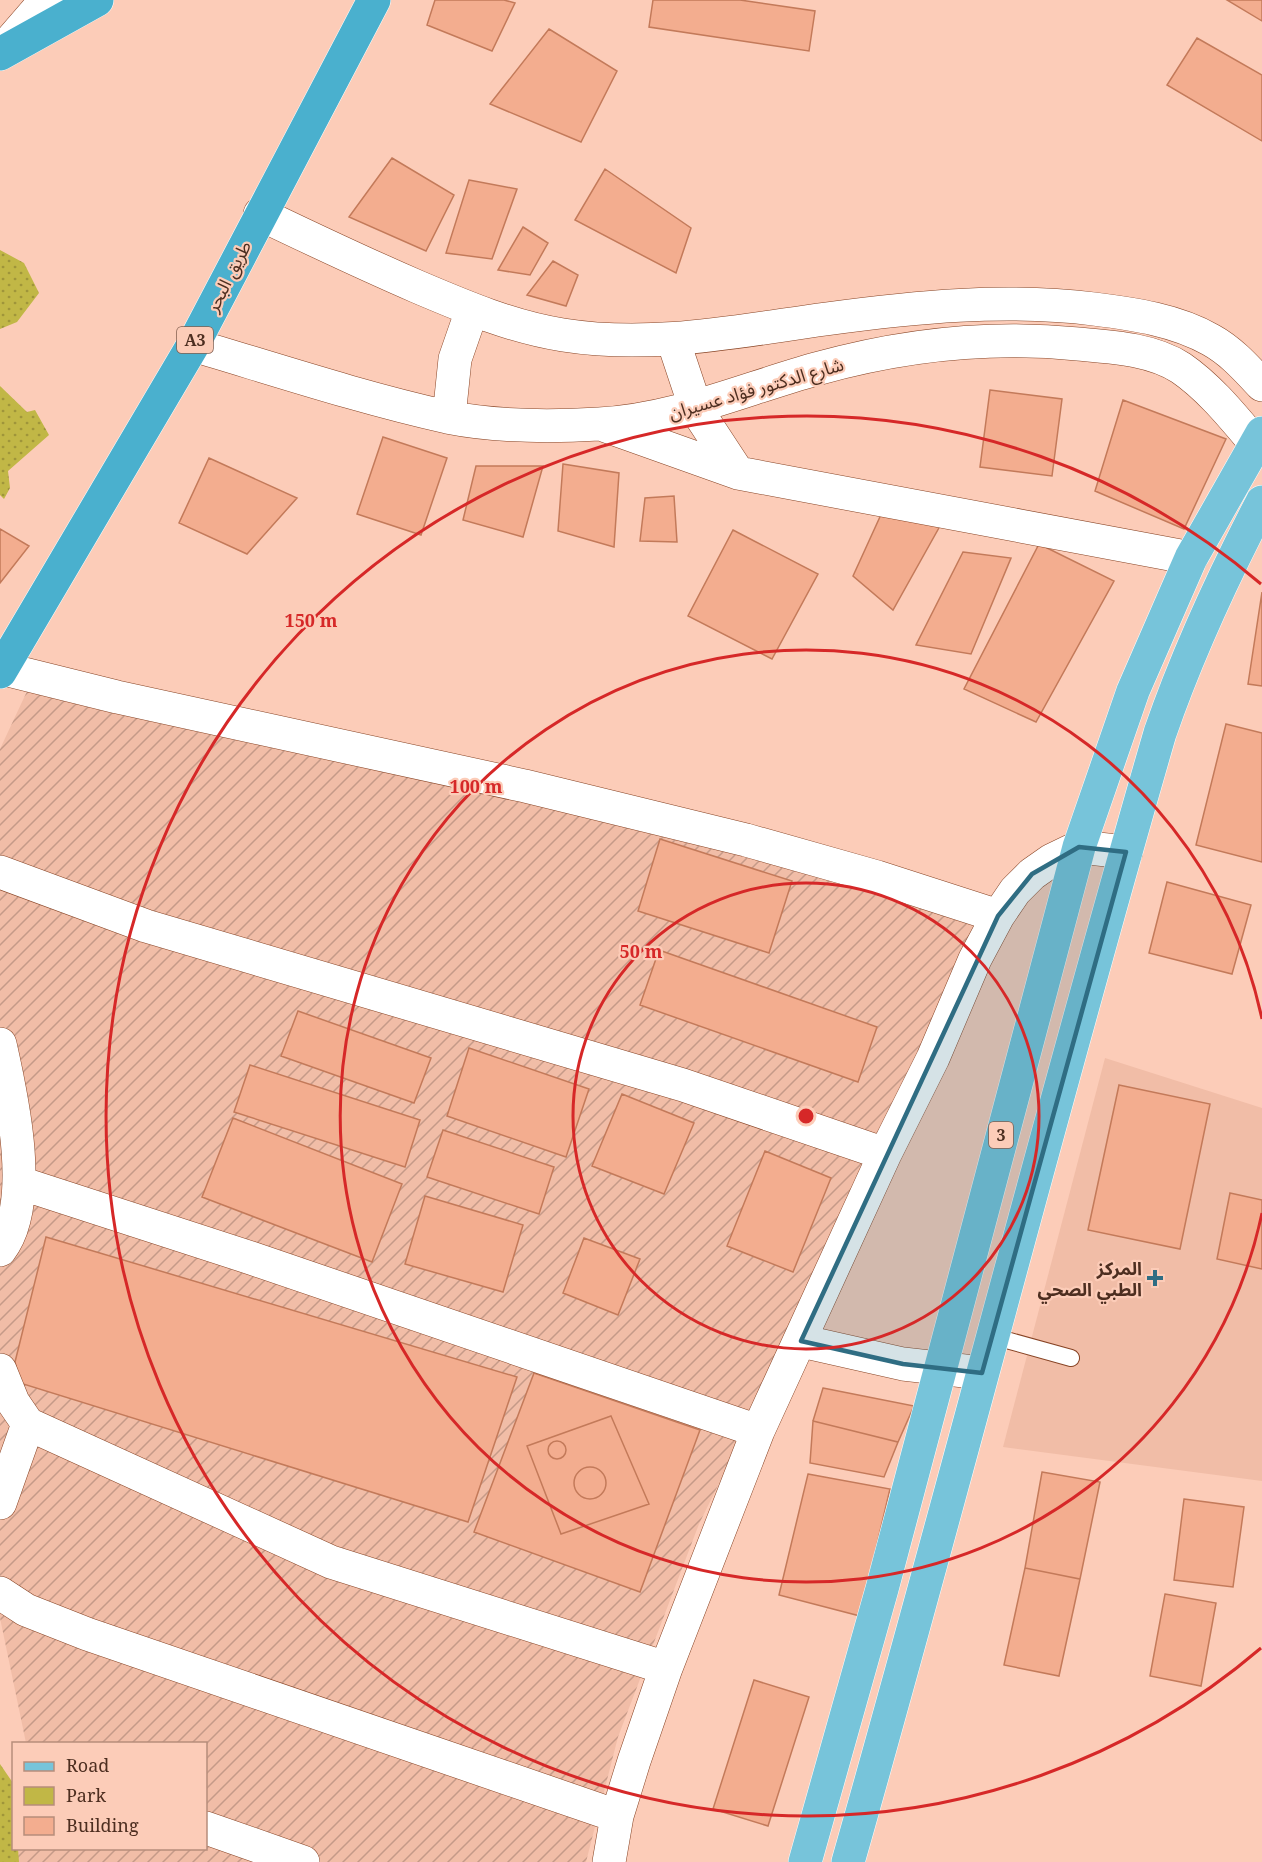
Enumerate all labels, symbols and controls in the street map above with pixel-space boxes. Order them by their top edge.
street label: طريق البحر [199,236,256,317]
road number: A3 [177,327,213,353]
street label: شارع الدكتور فؤاد عسيران [666,352,847,427]
text: 150 m [285,608,338,632]
text: 100 m [450,774,503,798]
text: 50 m [620,939,663,963]
centre of rings [796,1106,816,1126]
road number: 3 [989,1122,1013,1148]
place label: المركز الطبي الصحي [1038,1256,1142,1304]
marker: المركز الطبي الصحي [1146,1269,1164,1287]
legend [12,1742,207,1850]
text: Road [66,1753,109,1777]
text: Park [66,1783,106,1807]
text: Building [66,1813,139,1837]

